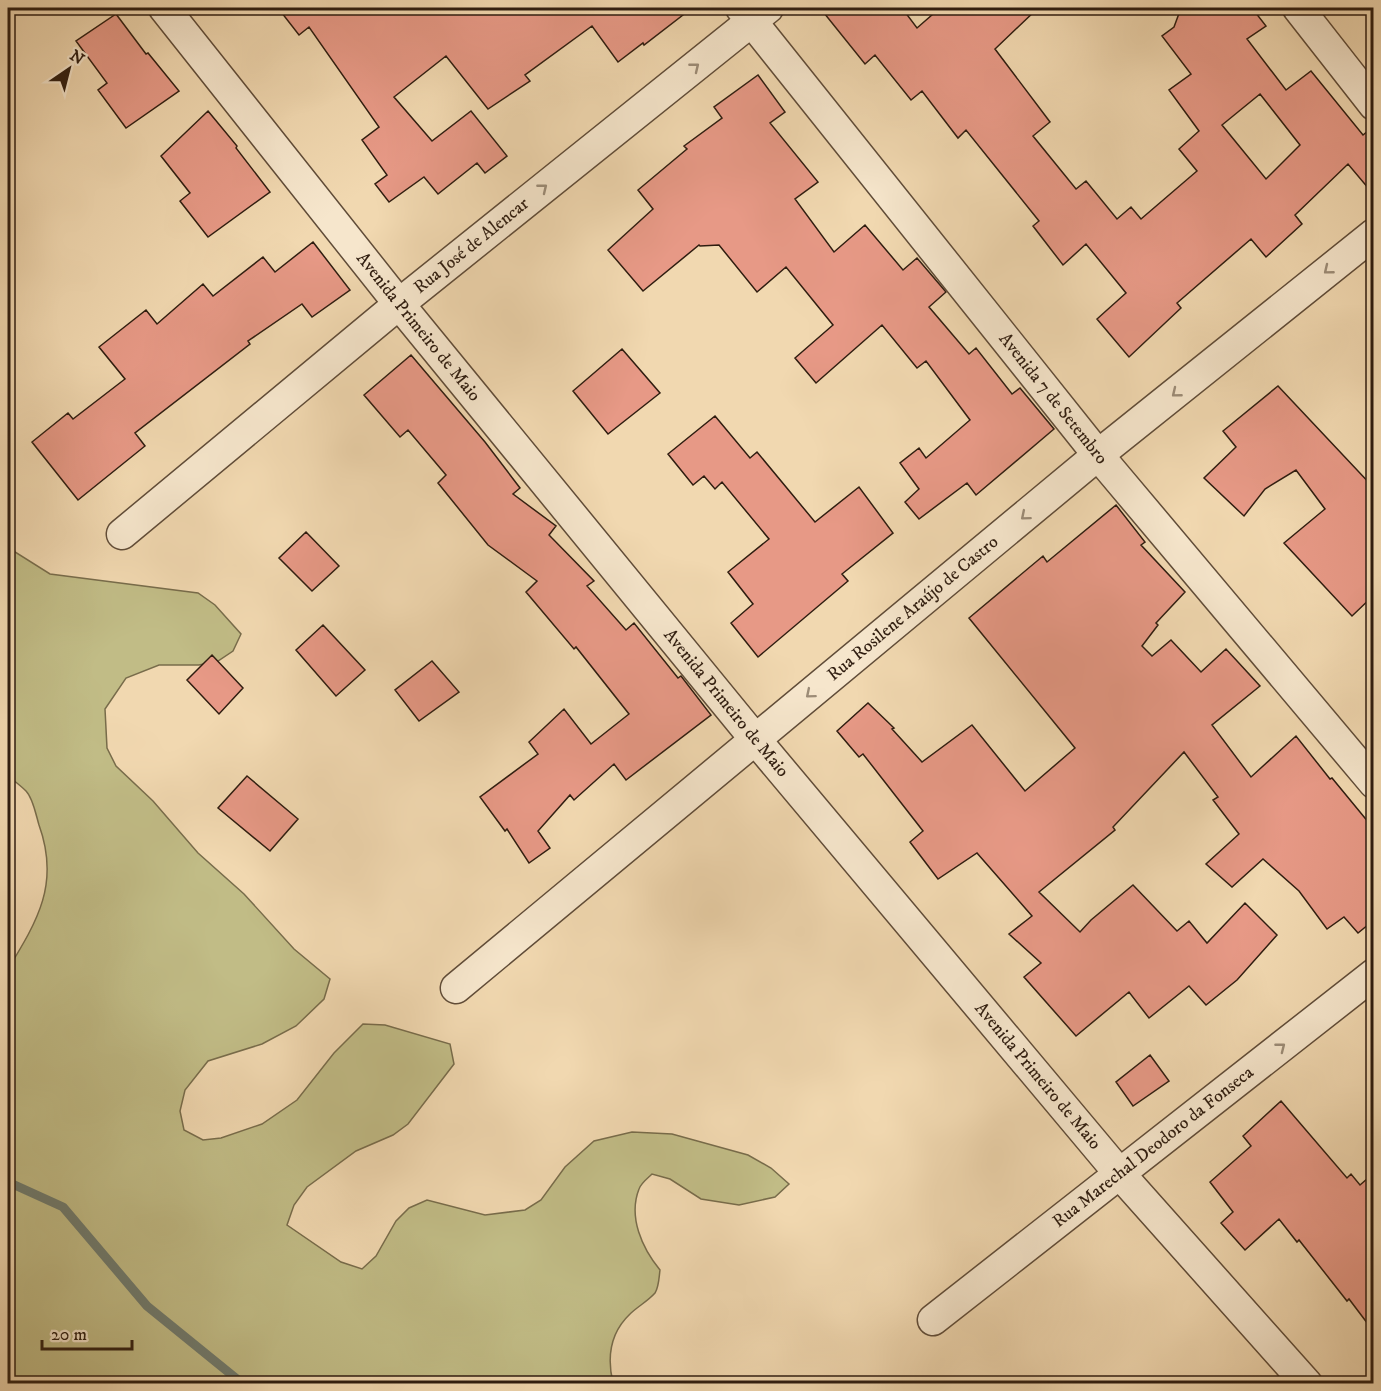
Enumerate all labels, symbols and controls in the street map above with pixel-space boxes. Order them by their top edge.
north arrow [39,39,99,99]
text: N [66,46,88,69]
one-way arrow [688,63,699,74]
one-way arrow [536,185,547,196]
street label: Rua José de Alencar [410,193,534,299]
street label: Avenida Primeiro de Maio [351,248,485,406]
one-way arrow [1324,263,1335,274]
street label: Avenida 7 de Setembro [994,328,1112,469]
one-way arrow [1172,385,1183,396]
one-way arrow [1021,509,1032,520]
street label: Rua Rosilene Araújo de Castro [823,531,1003,686]
street label: Avenida Primeiro de Maio [659,625,794,782]
one-way arrow [806,687,817,698]
street label: Avenida Primeiro de Maio [970,998,1106,1154]
one-way arrow [1274,1043,1285,1054]
street label: Rua Marechal Deodoro da Fonseca [1048,1061,1258,1233]
scale bar [42,1313,132,1351]
text: 20 m [51,1324,87,1346]

